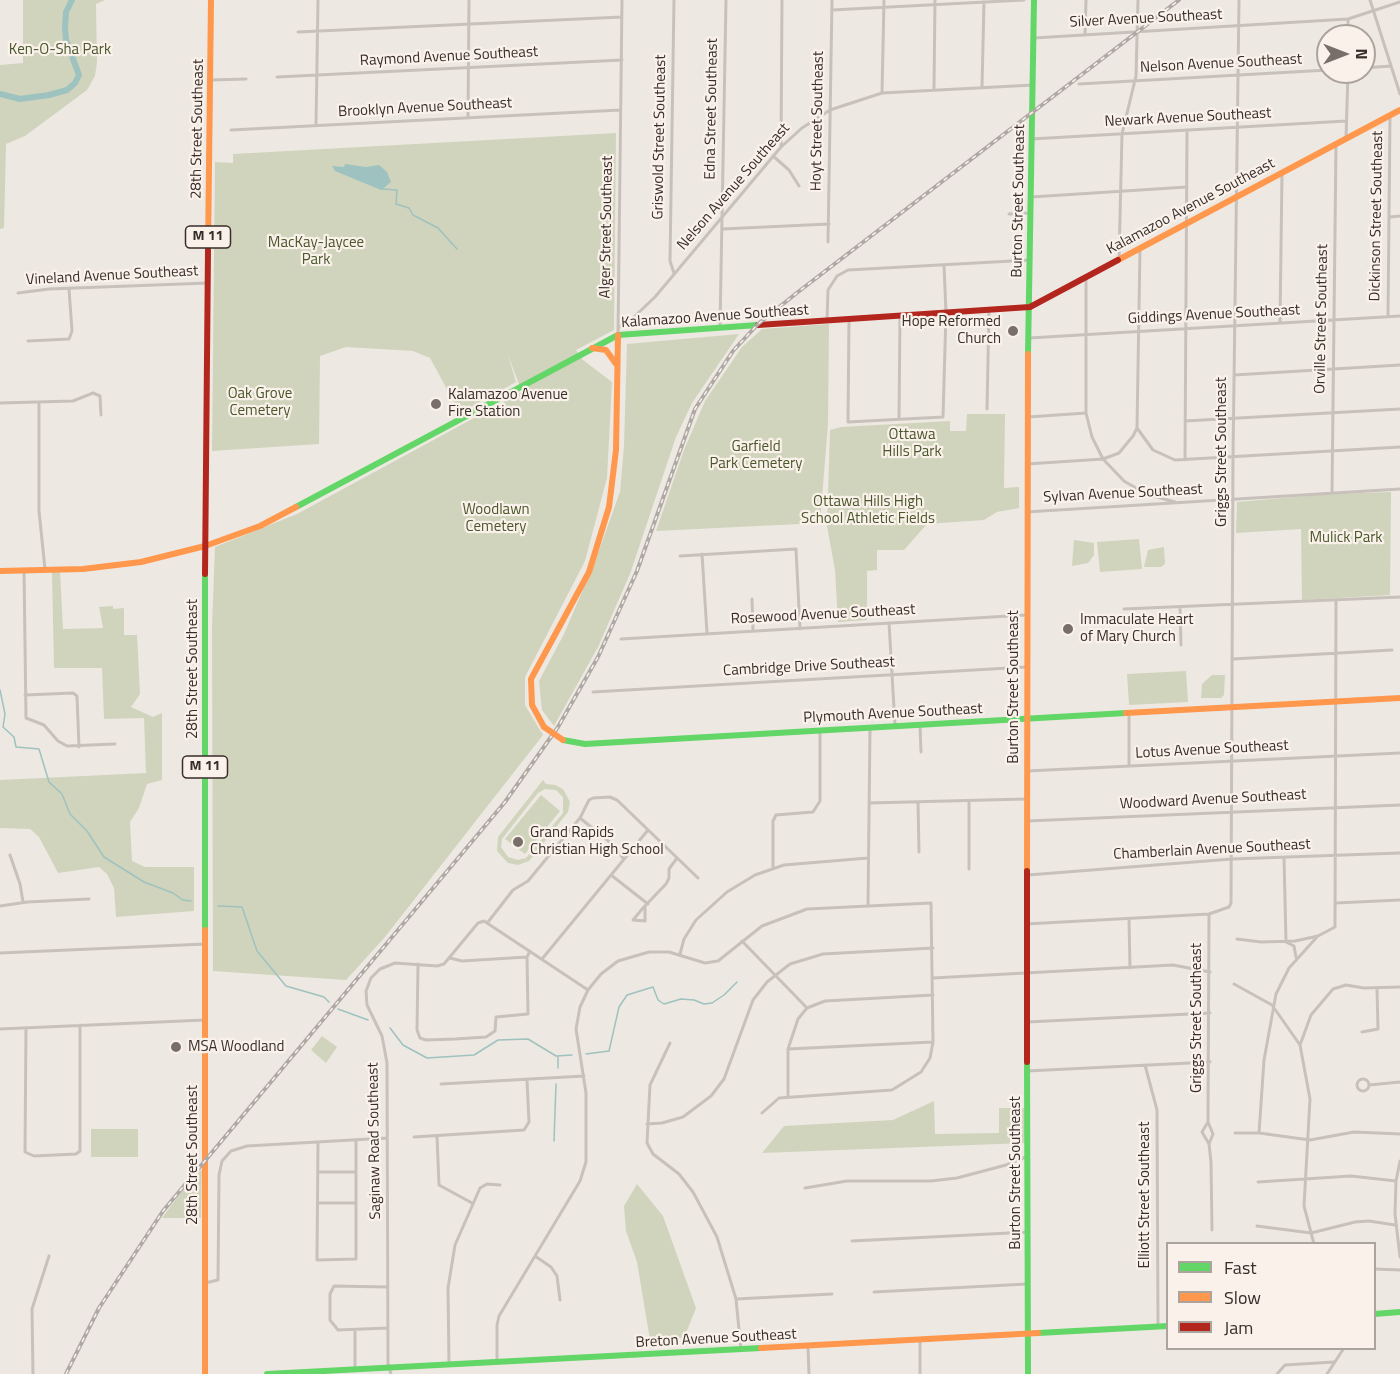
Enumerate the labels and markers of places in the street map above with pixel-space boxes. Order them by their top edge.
place label: Hope Reformed Church [902,313,1001,348]
marker: Hope Reformed Church [1006,324,1020,338]
place label: Kalamazoo Avenue Fire Station [448,386,568,421]
marker: Kalamazoo Avenue Fire Station [429,397,443,411]
place label: Immaculate Heart of Mary Church [1080,611,1194,646]
marker: Immaculate Heart of Mary Church [1061,622,1075,636]
place label: Grand Rapids Christian High School [530,824,664,859]
marker: Grand Rapids Christian High School [511,835,525,849]
place label: MSA Woodland [188,1038,285,1056]
marker: MSA Woodland [169,1040,183,1054]

